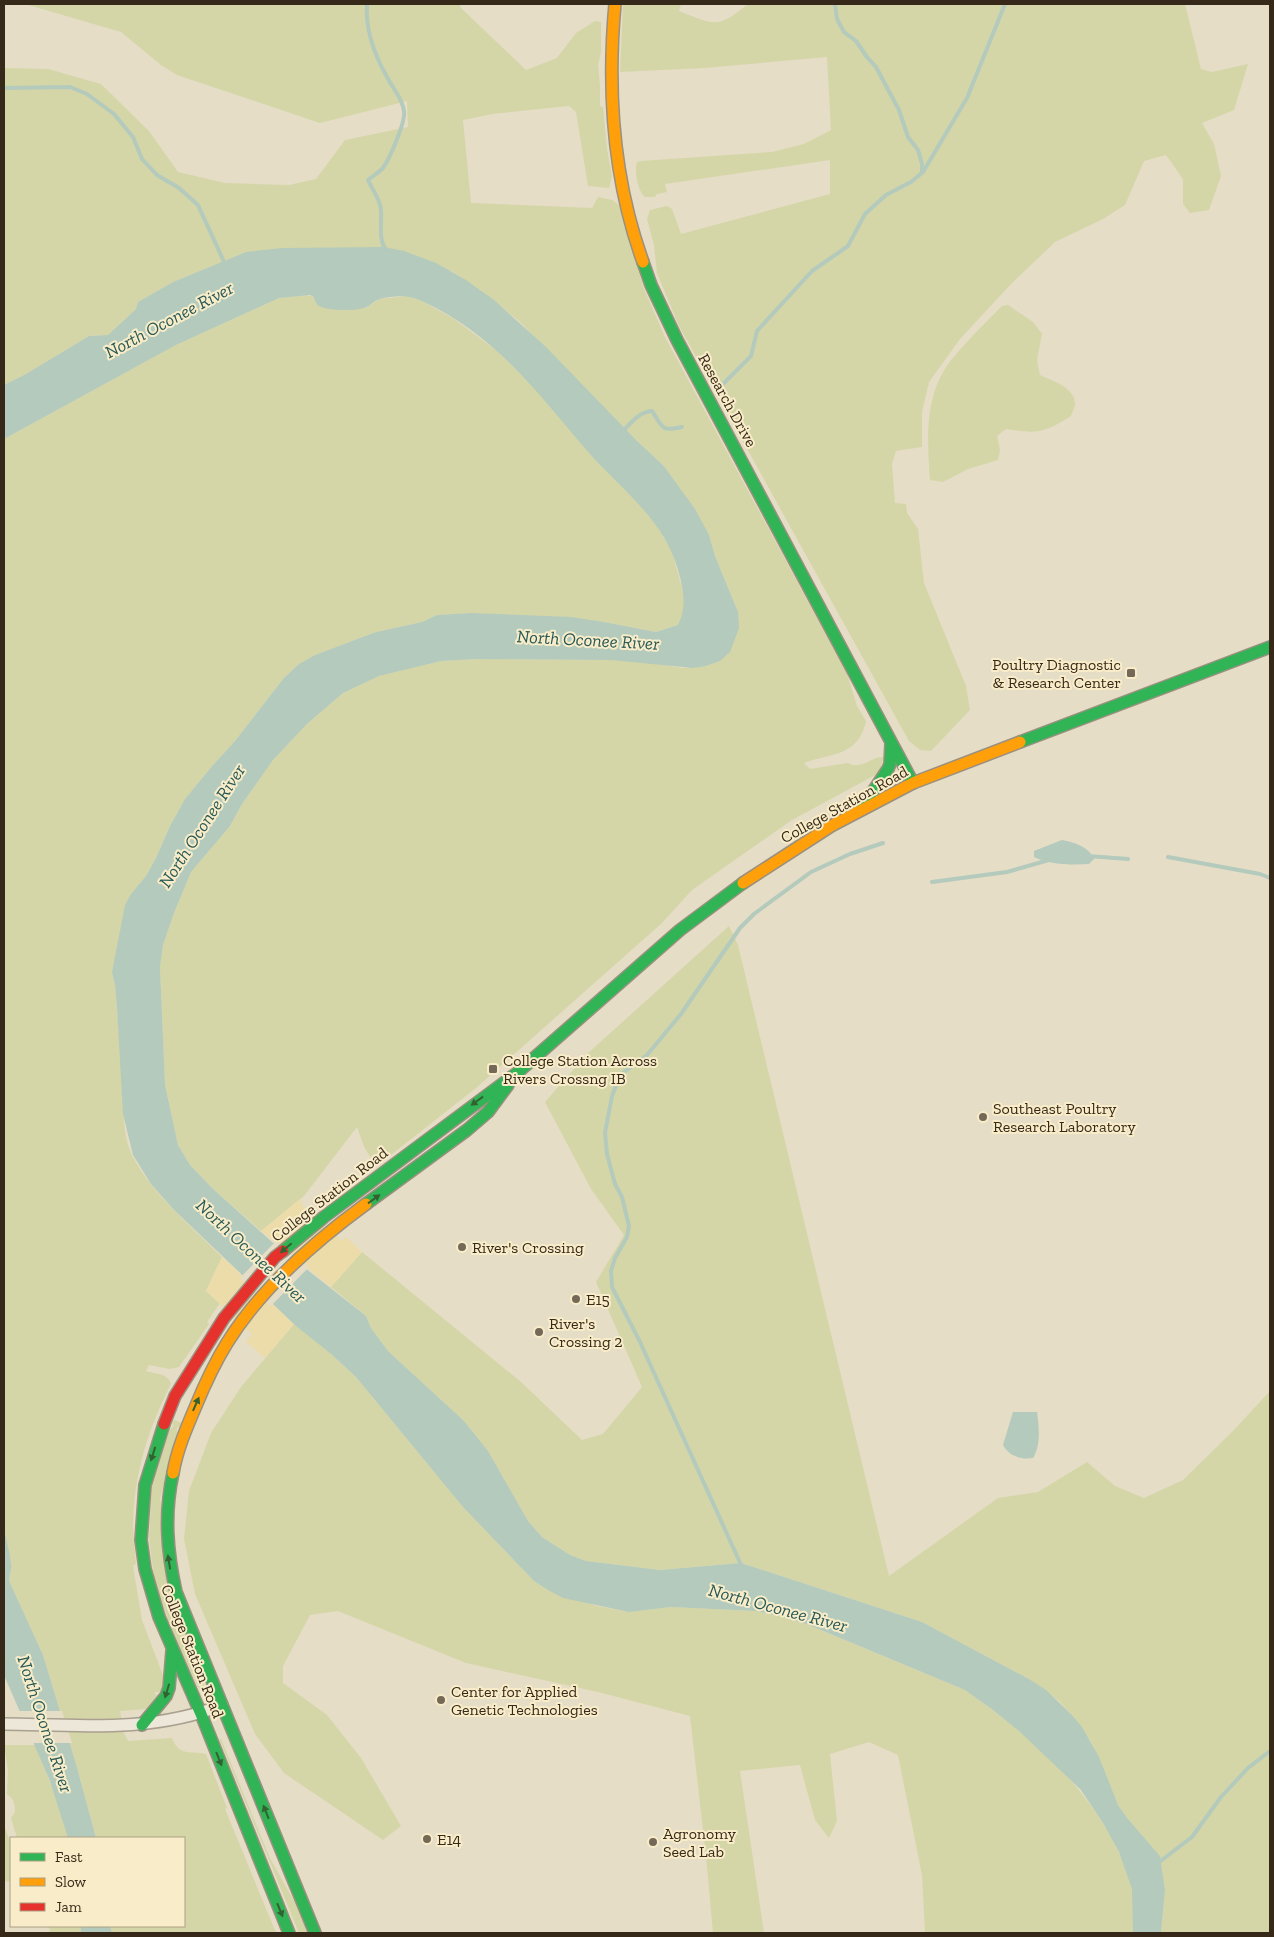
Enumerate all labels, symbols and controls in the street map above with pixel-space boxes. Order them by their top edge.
water label: North Oconee River [101,276,238,363]
street label: Research Drive [694,350,761,450]
water label: North Oconee River [516,625,661,655]
place label: Poultry Diagnostic & Research Center [992,655,1121,692]
marker: Poultry Diagnostic & Research Center [1125,667,1137,679]
water label: North Oconee River [154,760,250,892]
street label: College Station Road [777,761,911,847]
place label: College Station Across Rivers Crossng IB [503,1051,657,1088]
marker: College Station Across Rivers Crossng IB [487,1063,499,1075]
one-way arrow [470,1096,484,1106]
place label: Southeast Poultry Research Laboratory [993,1099,1137,1136]
marker: Southeast Poultry Research Laboratory [977,1111,989,1123]
street label: College Station Road [267,1143,391,1246]
one-way arrow [367,1193,380,1204]
water label: North Oconee River [191,1194,311,1308]
place label: River's Crossing [472,1238,584,1257]
marker: River's Crossing [456,1241,468,1253]
one-way arrow [280,1242,293,1253]
place label: E15 [586,1290,610,1309]
marker: E15 [570,1293,582,1305]
place label: River's Crossing 2 [549,1314,623,1351]
marker: River's Crossing 2 [533,1326,545,1338]
one-way arrow [192,1397,200,1411]
one-way arrow [149,1447,157,1462]
one-way arrow [164,1553,172,1569]
water label: North Oconee River [706,1579,850,1637]
street label: College Station Road [157,1582,228,1721]
water label: North Oconee River [13,1653,78,1796]
place label: Center for Applied Genetic Technologies [451,1682,598,1719]
one-way arrow [162,1684,170,1699]
marker: Center for Applied Genetic Technologies [435,1694,447,1706]
one-way arrow [215,1752,223,1767]
one-way arrow [262,1805,270,1819]
place label: Agronomy Seed Lab [663,1824,737,1861]
place label: E14 [437,1830,462,1849]
marker: E14 [421,1833,433,1845]
marker: Agronomy Seed Lab [647,1836,659,1848]
legend [10,1837,185,1927]
text: Fast [55,1848,83,1866]
text: Slow [55,1873,87,1891]
text: Jam [55,1898,82,1916]
one-way arrow [276,1903,284,1917]

